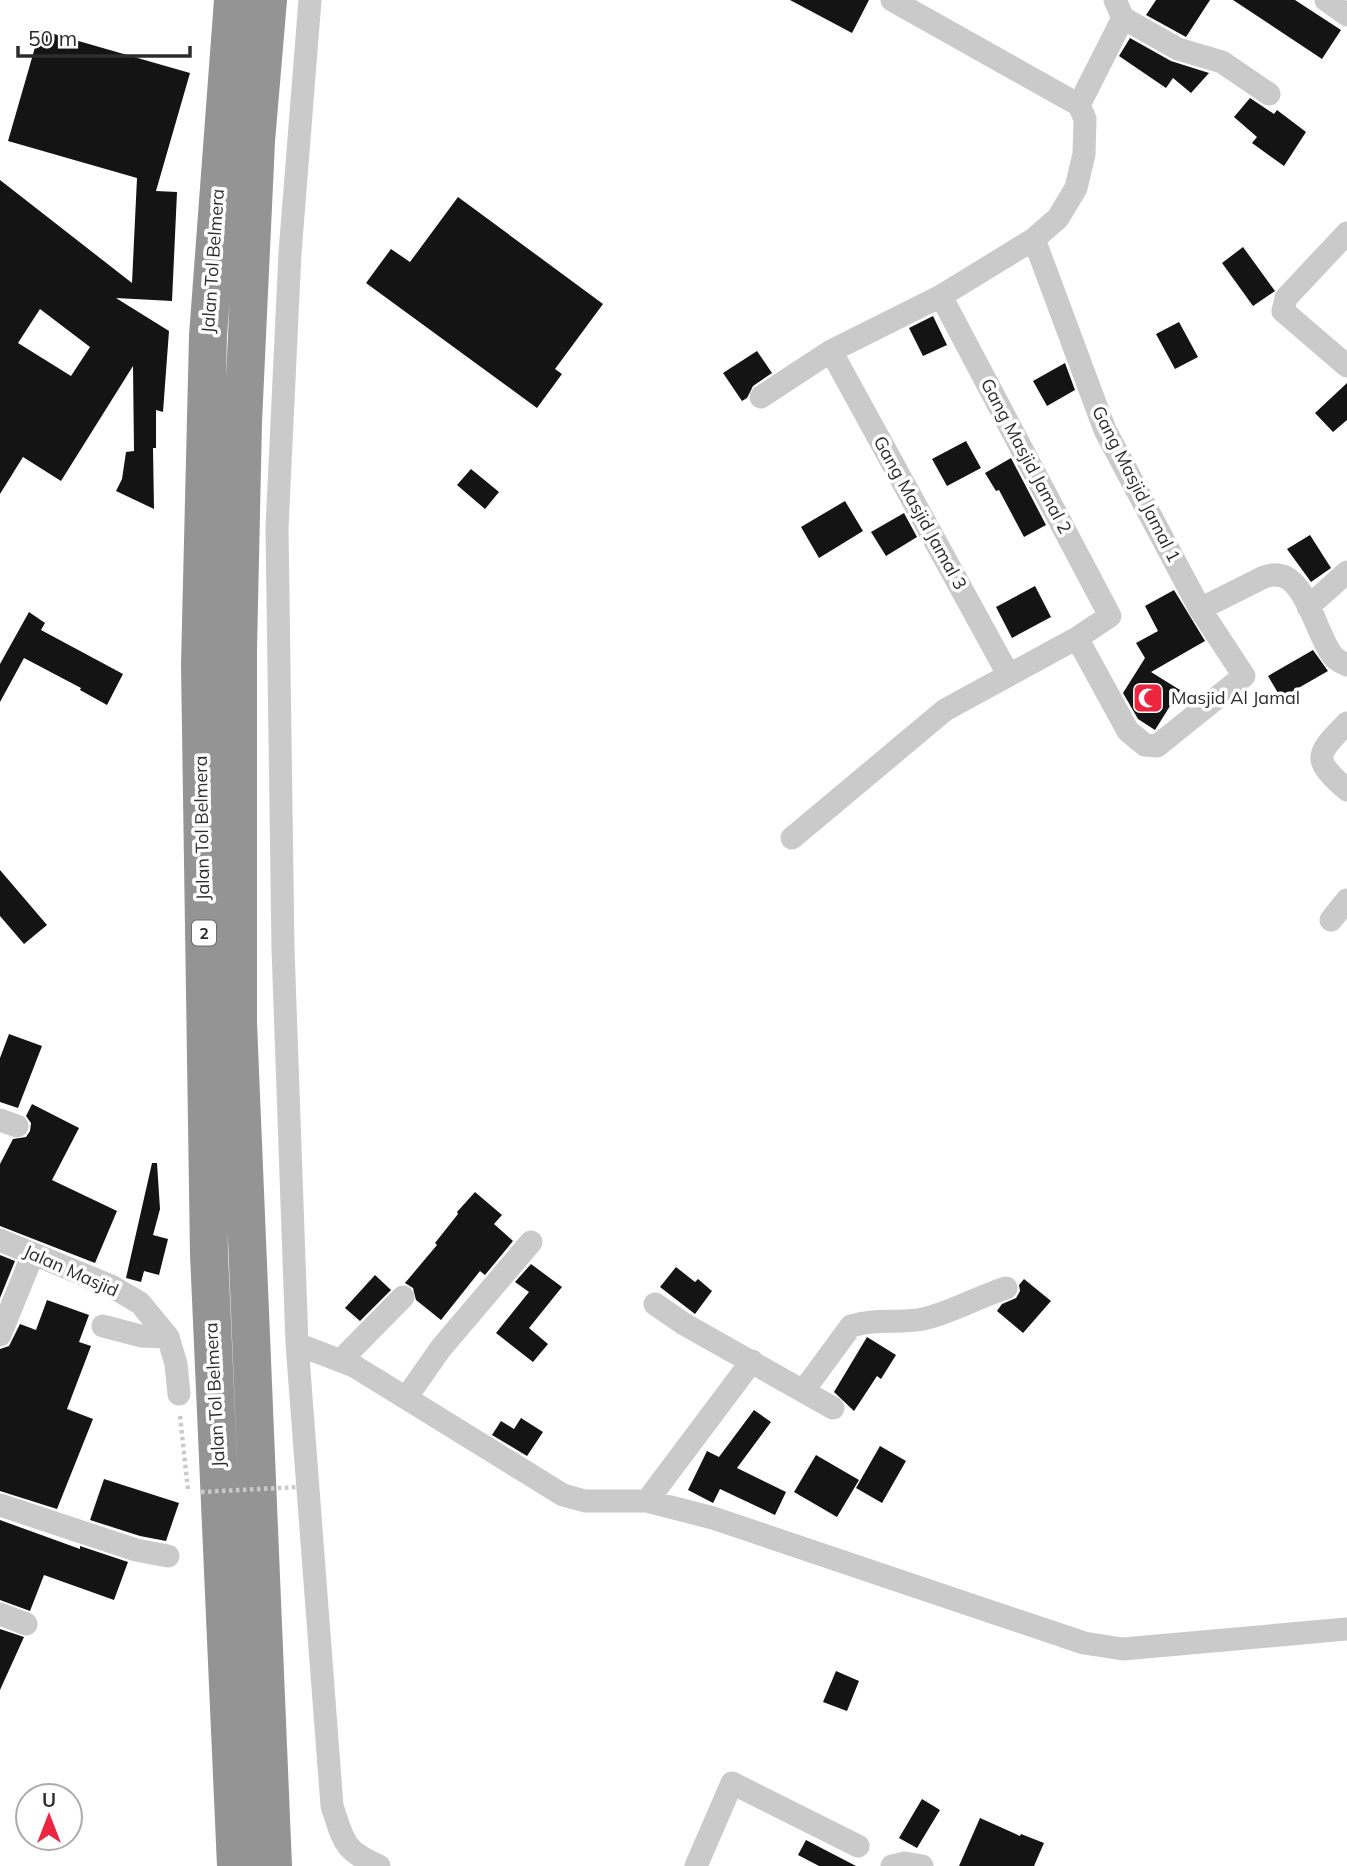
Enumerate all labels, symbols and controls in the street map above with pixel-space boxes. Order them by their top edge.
scale bar [18,14,189,58]
text: 50 m [28,25,77,51]
street label: Jalan Tol Belmera [196,188,229,334]
street label: Gang Masjid Jamal 2 [976,374,1077,537]
street label: Gang Masjid Jamal 1 [1087,402,1186,566]
street label: Gang Masjid Jamal 3 [869,432,972,594]
mosque icon: Masjid Al Jamal [1131,681,1165,715]
place label: Masjid Al Jamal [1171,686,1300,709]
street label: Jalan Tol Belmera [189,755,214,901]
road number: 2 [192,920,216,945]
street label: Jalan Masjid [20,1239,122,1302]
street label: Jalan Tol Belmera [199,1322,230,1468]
north arrow [14,1782,84,1852]
text: U [42,1788,56,1812]

